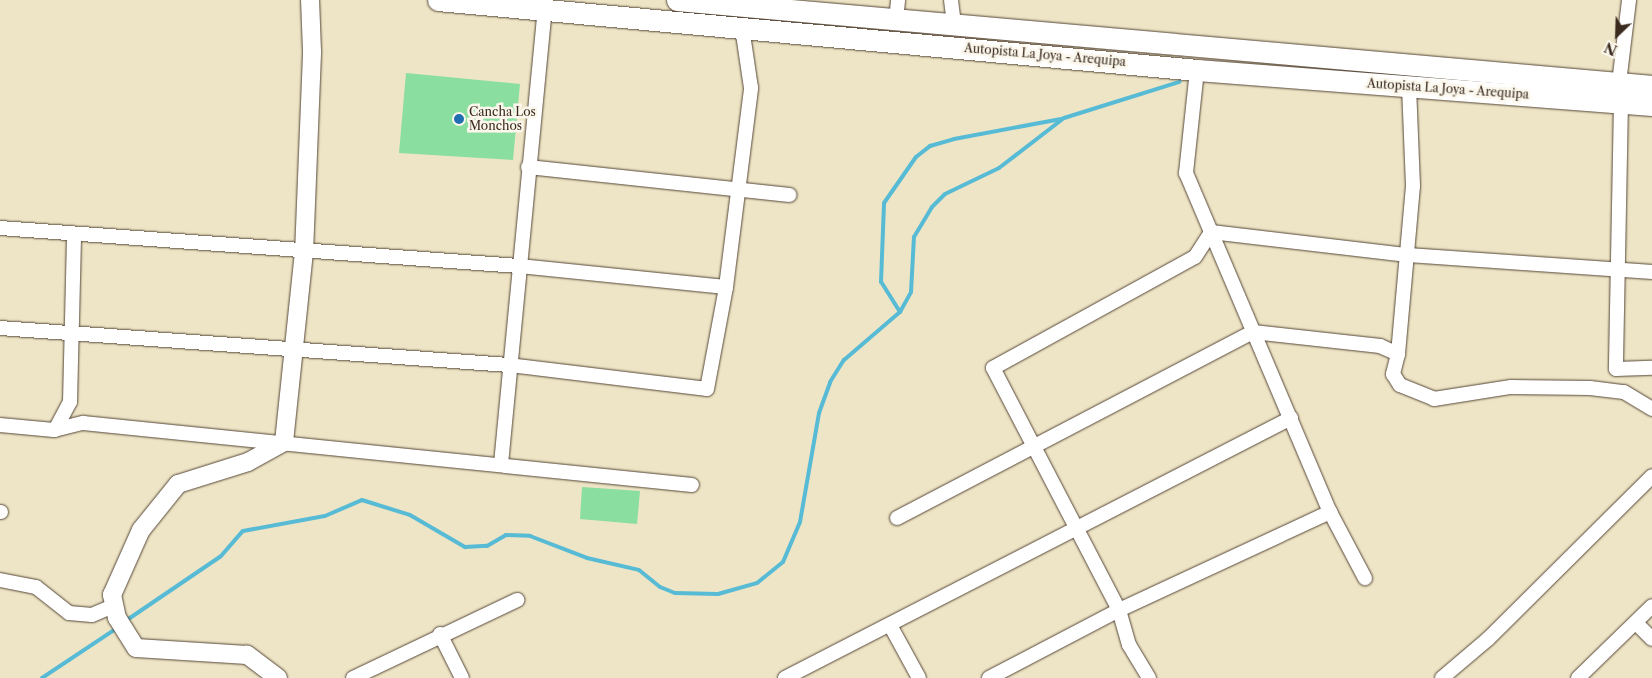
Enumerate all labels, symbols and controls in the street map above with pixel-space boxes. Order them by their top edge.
north arrow [1592,10,1642,60]
text: N [1602,38,1620,59]
street label: Autopista La Joya - Arequipa [963,41,1127,69]
street label: Autopista La Joya - Arequipa [1366,76,1530,102]
place label: Cancha Los Monchos [469,105,536,133]
marker: Cancha Los Monchos [453,113,465,125]

